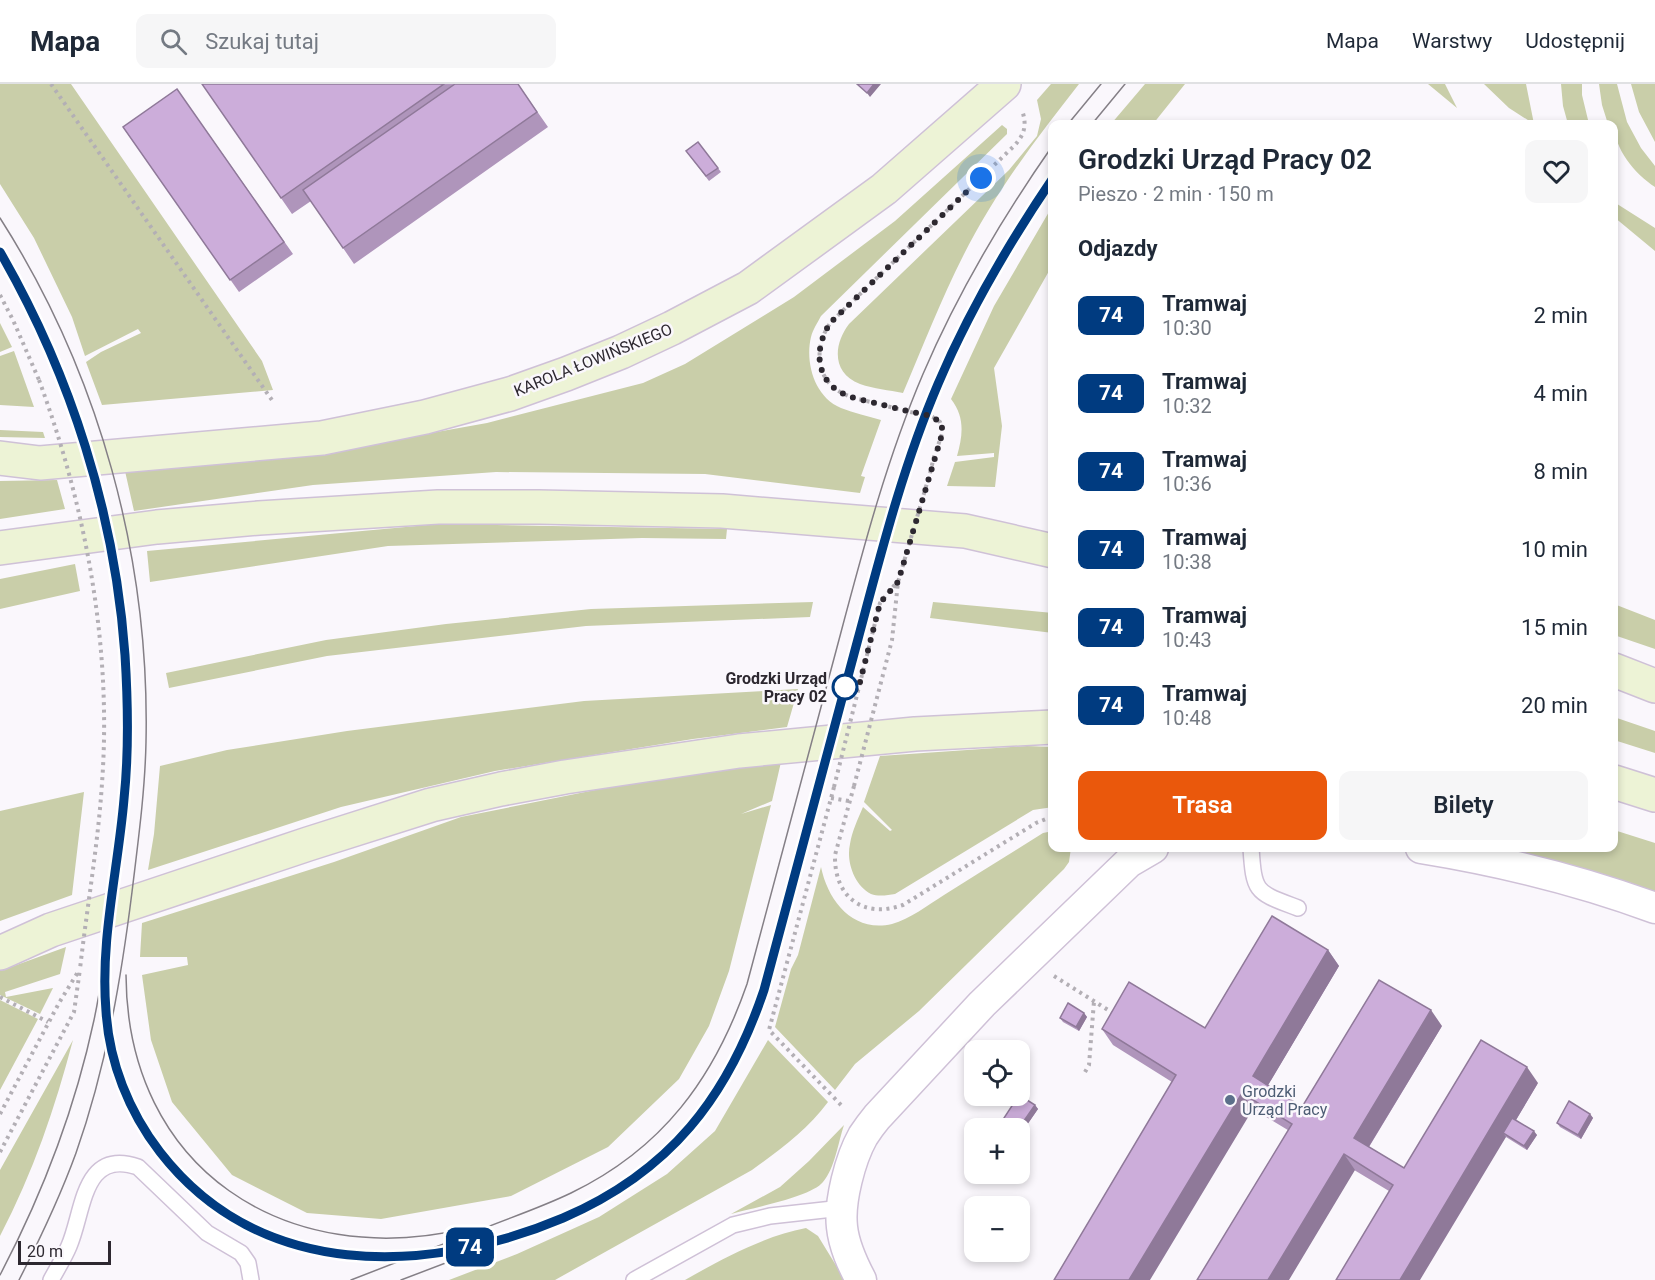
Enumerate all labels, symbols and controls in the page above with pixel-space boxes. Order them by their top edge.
search box [136,14,556,68]
text: Mapa [30,25,100,58]
icon: search [157,25,190,58]
text: Szukaj tutaj [205,29,319,54]
text: Mapa [1326,29,1379,53]
text: Warstwy [1412,29,1492,53]
text: Udostępnij [1525,29,1625,53]
button: heart [1525,140,1588,203]
text: Grodzki Urząd Pracy 02 [1078,143,1372,176]
your location [966,163,996,193]
text: Pieszo · 2 min · 150 m [1078,182,1274,206]
text: Odjazdy [1078,236,1158,261]
text: Tramwaj [1162,291,1247,316]
text: 74 [1099,303,1123,327]
text: 2 min [1533,303,1588,328]
text: 10:30 [1162,316,1212,340]
street label: KAROLA ŁOWIŃSKIEGO [511,320,675,400]
text: Tramwaj [1162,369,1247,394]
text: 74 [1099,381,1123,405]
text: 4 min [1533,381,1588,406]
text: 10:32 [1162,394,1212,418]
text: Tramwaj [1162,447,1247,472]
text: 74 [1099,459,1123,483]
text: 8 min [1533,459,1588,484]
text: 10:36 [1162,472,1212,496]
text: Tramwaj [1162,525,1247,550]
text: 74 [1099,537,1123,561]
text: 10 min [1521,537,1588,562]
text: 10:38 [1162,550,1212,574]
text: Tramwaj [1162,603,1247,628]
text: 74 [1099,615,1123,639]
text: 15 min [1521,615,1588,640]
text: 10:43 [1162,628,1212,652]
place label: Grodzki Urząd Pracy 02 [725,669,827,706]
marker: Grodzki Urząd Pracy 02 [832,674,858,700]
text: Tramwaj [1162,681,1247,706]
text: 74 [1099,693,1123,717]
text: 20 min [1521,693,1588,718]
text: 10:48 [1162,706,1212,730]
button: Trasa [1078,771,1327,840]
button: Bilety [1339,771,1588,840]
map controls [964,1040,1030,1262]
button: locate [964,1040,1030,1106]
place label: Grodzki Urząd Pracy [1242,1082,1328,1119]
marker: Grodzki Urząd Pracy [1223,1093,1237,1107]
button: + [964,1118,1030,1184]
button: − [964,1196,1030,1262]
line badge: 74 [443,1228,497,1266]
text: 74 [458,1235,482,1259]
scale bar [18,1238,111,1266]
text: 20 m [27,1242,63,1261]

